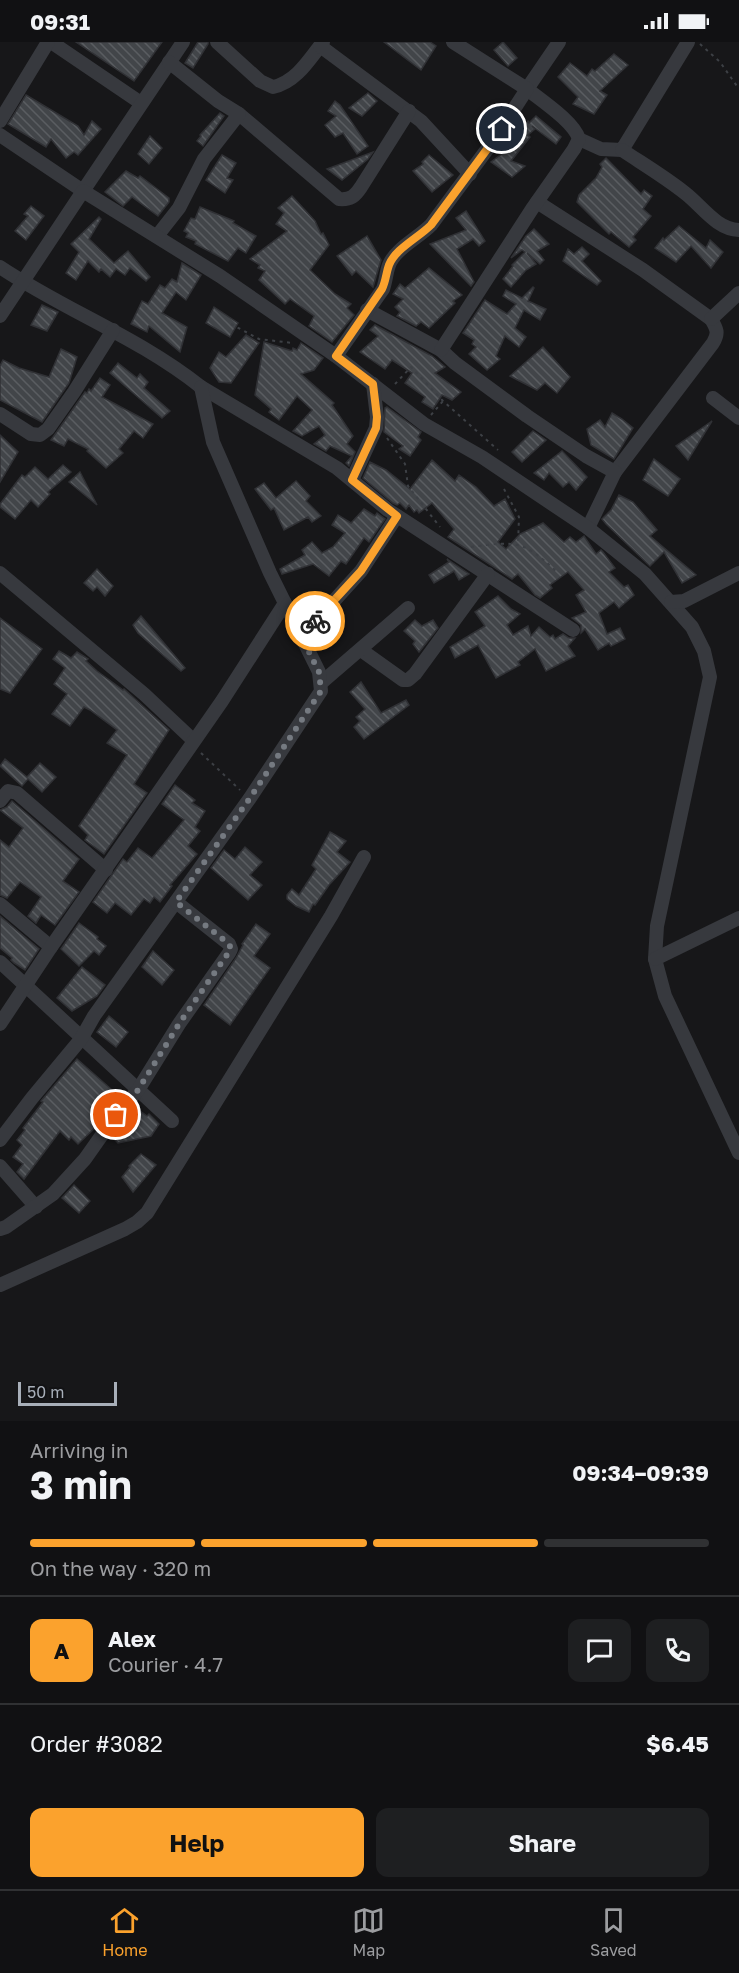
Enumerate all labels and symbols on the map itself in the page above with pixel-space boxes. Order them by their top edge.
pin [476,103,527,154]
courier [285,591,345,651]
pin [90,1089,141,1140]
scale bar [18,1379,117,1406]

